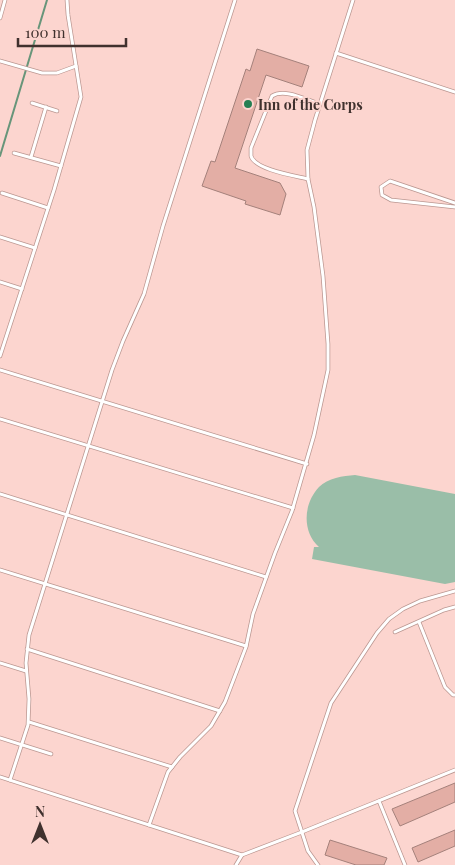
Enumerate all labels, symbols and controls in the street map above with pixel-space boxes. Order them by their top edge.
scale bar [18,15,125,47]
text: 100 m [25,22,66,42]
place label: Inn of the Corps [258,95,363,114]
marker: Inn of the Corps [242,98,254,110]
north arrow [15,800,65,850]
text: N [35,802,45,821]

